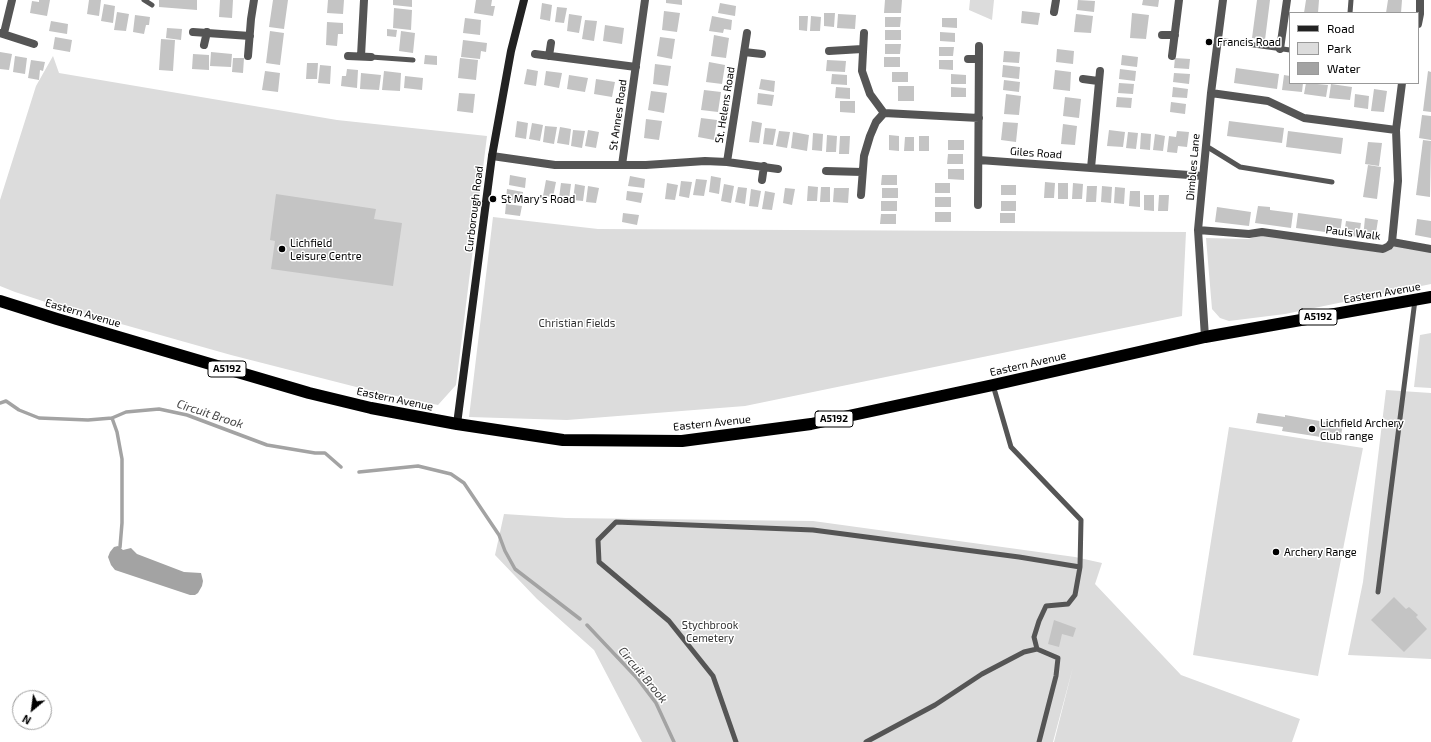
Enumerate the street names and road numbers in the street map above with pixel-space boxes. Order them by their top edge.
street label: St. Helens Road [712,66,738,144]
street label: St Annes Road [606,79,630,151]
street label: Dimbles Lane [1183,133,1203,201]
street label: Giles Road [1010,145,1062,161]
street label: Curborough Road [462,165,486,253]
street label: Pauls Walk [1325,223,1381,243]
street label: Eastern Avenue [1342,280,1422,306]
street label: Eastern Avenue [44,296,122,330]
road number: A5192 [1299,309,1337,325]
street label: Eastern Avenue [989,349,1067,379]
road number: A5192 [208,361,246,377]
street label: Eastern Avenue [355,384,435,414]
road number: A5192 [815,411,853,427]
street label: Eastern Avenue [673,412,751,434]

